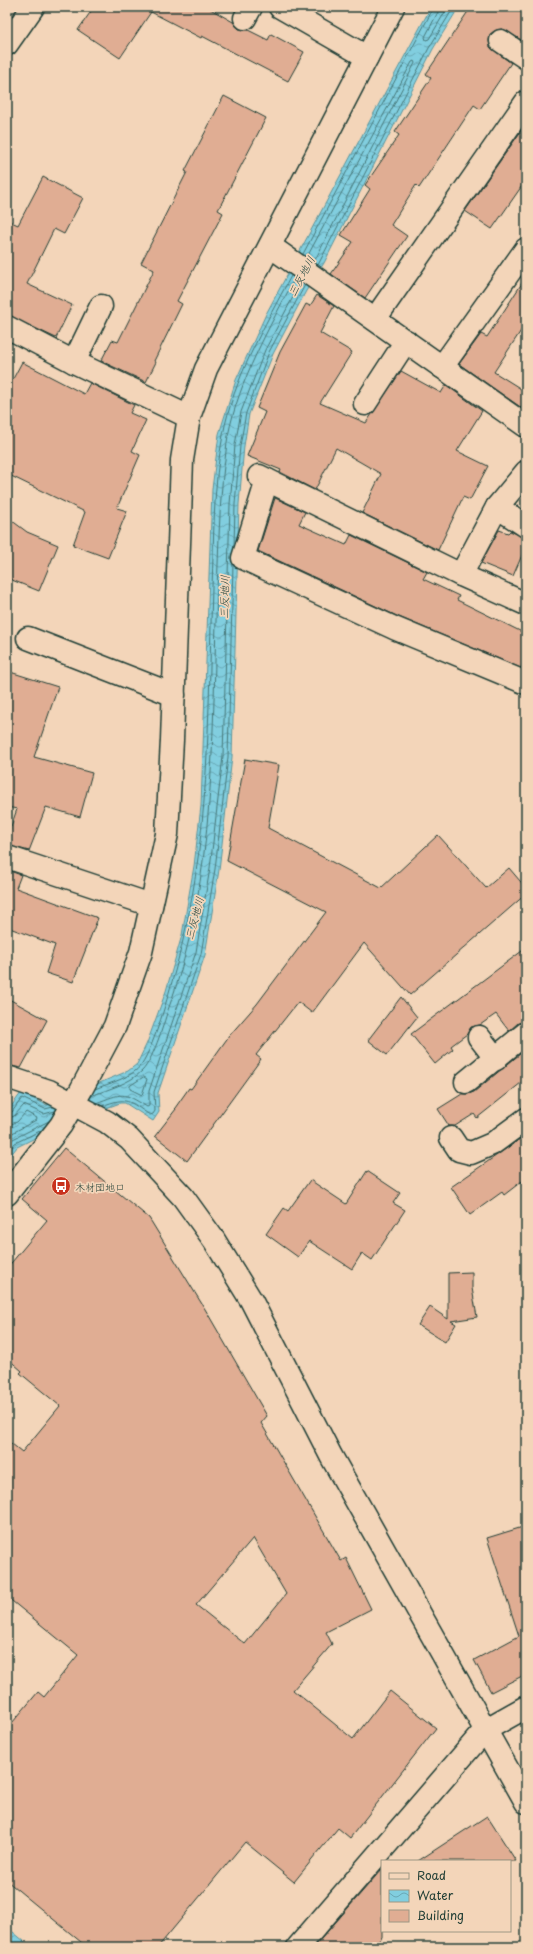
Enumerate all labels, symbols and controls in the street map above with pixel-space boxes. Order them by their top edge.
water label: 三反地川 [283,253,319,299]
water label: 三反地川 [215,575,233,619]
water label: 三反地川 [180,895,208,941]
bus stop icon: 木材団地口 [50,1175,72,1197]
place label: 木材団地口 [75,1179,125,1194]
legend [381,1860,511,1932]
text: Road [417,1866,446,1884]
text: Water [417,1886,454,1904]
text: Building [417,1906,464,1924]

